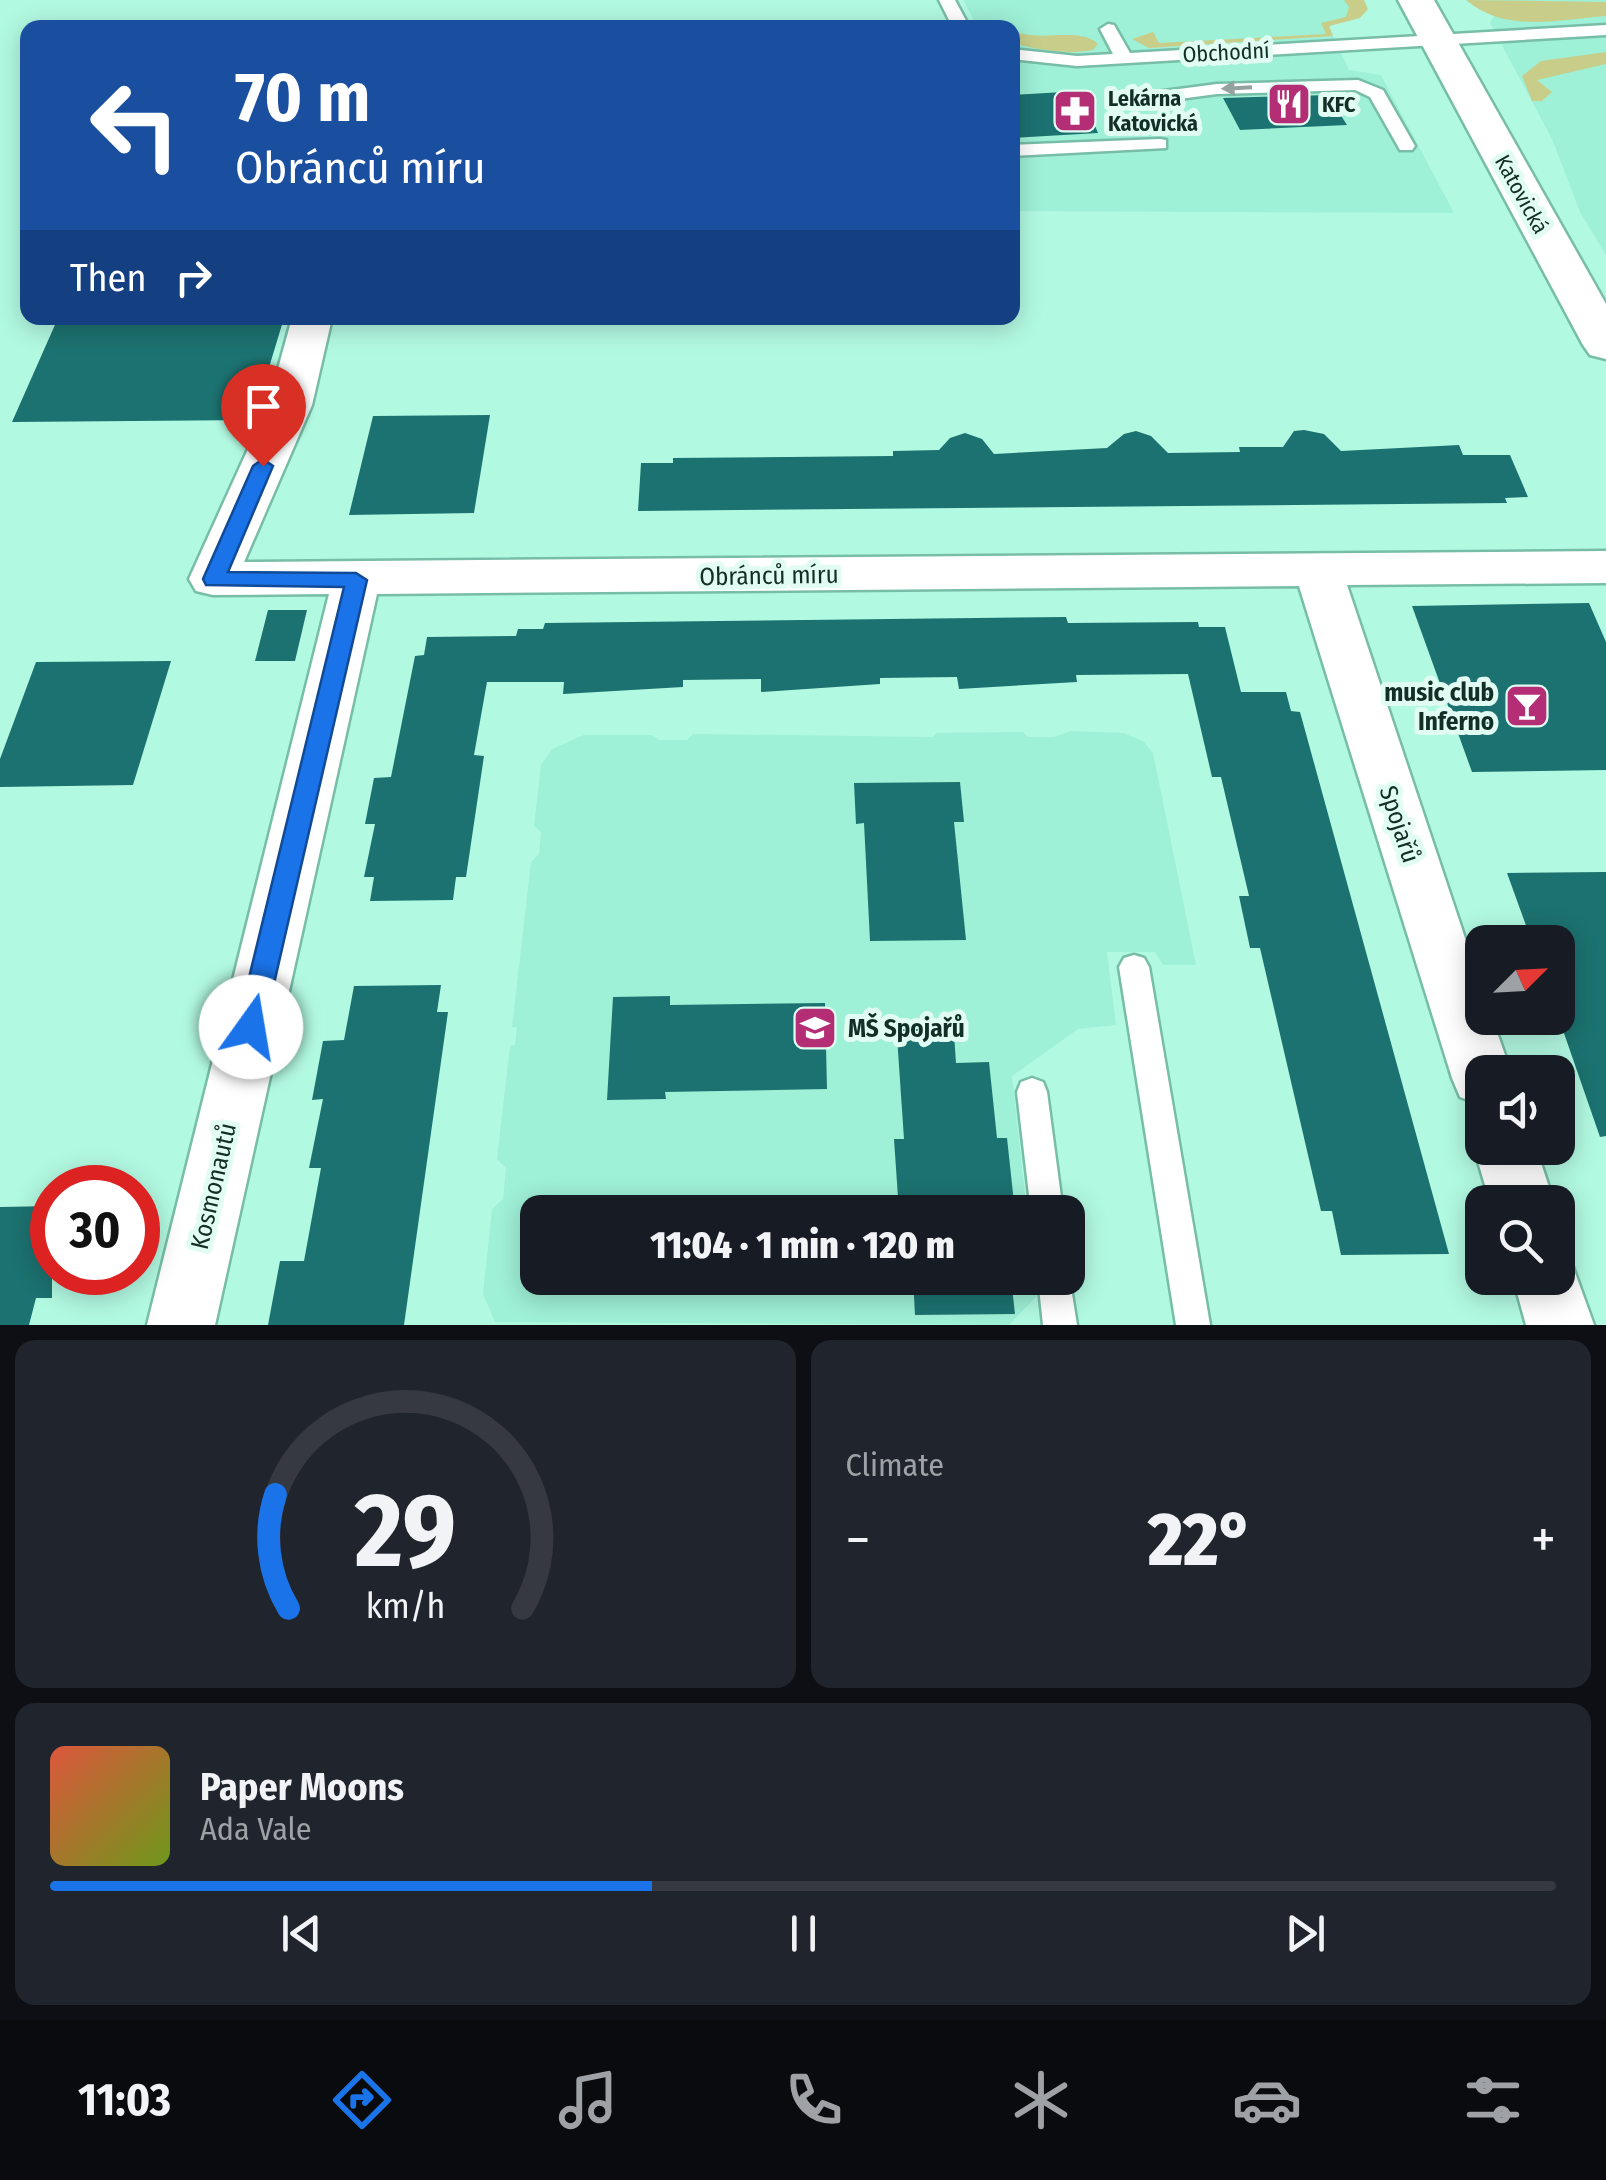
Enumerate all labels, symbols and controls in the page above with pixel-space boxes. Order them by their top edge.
street label: Obchodní [1182,37,1271,68]
text: 70 m [235,56,370,140]
icon: left [70,60,200,190]
one-way arrow [1220,80,1252,96]
restaurant icon: KFC [1266,81,1312,127]
place label: Lekárna Katovická [1108,85,1198,137]
pharmacy icon: Lekárna Katovická [1052,88,1098,134]
place label: KFC [1322,91,1356,118]
text: Obránců míru [235,141,485,195]
street label: Katovická [1489,150,1554,238]
icon: right [166,250,221,305]
text: Then [70,255,146,301]
pin [221,364,306,467]
icon: arrive [236,379,291,434]
street label: Obránců míru [699,560,839,592]
place label: music club Inferno [1384,678,1494,737]
bar icon: music club Inferno [1504,683,1550,729]
street label: Spojařů [1373,782,1426,867]
north arrow [1465,925,1575,1035]
map controls [1465,925,1575,1295]
position arrow [199,975,303,1079]
school or university icon: MŠ Spojařů [792,1005,838,1051]
place label: MŠ Spojařů [848,1012,965,1044]
button: sound [1465,1055,1575,1165]
street label: Kosmonautů [185,1120,243,1252]
speed limit sign: 30 [30,1165,160,1295]
button: search [1465,1185,1575,1295]
text: 11:04 · 1 min · 120 m [650,1222,955,1268]
text: Climate [846,1446,944,1484]
text: 29 [354,1469,456,1594]
text: 22° [1148,1495,1253,1585]
text: − [846,1507,870,1573]
text: + [1531,1507,1556,1573]
text: km/h [365,1585,445,1627]
text: Paper Moons [200,1764,404,1810]
text: Ada Vale [200,1810,312,1848]
icon: previous [274,1906,329,1961]
icon: pause [776,1906,831,1961]
icon: next [1278,1906,1333,1961]
icon: directions [327,2065,397,2135]
icon: music [553,2065,623,2135]
icon: phone [779,2065,849,2135]
icon: climate [1006,2065,1076,2135]
icon: car [1232,2065,1302,2135]
icon: filters [1458,2065,1528,2135]
text: 11:03 [78,2073,171,2127]

